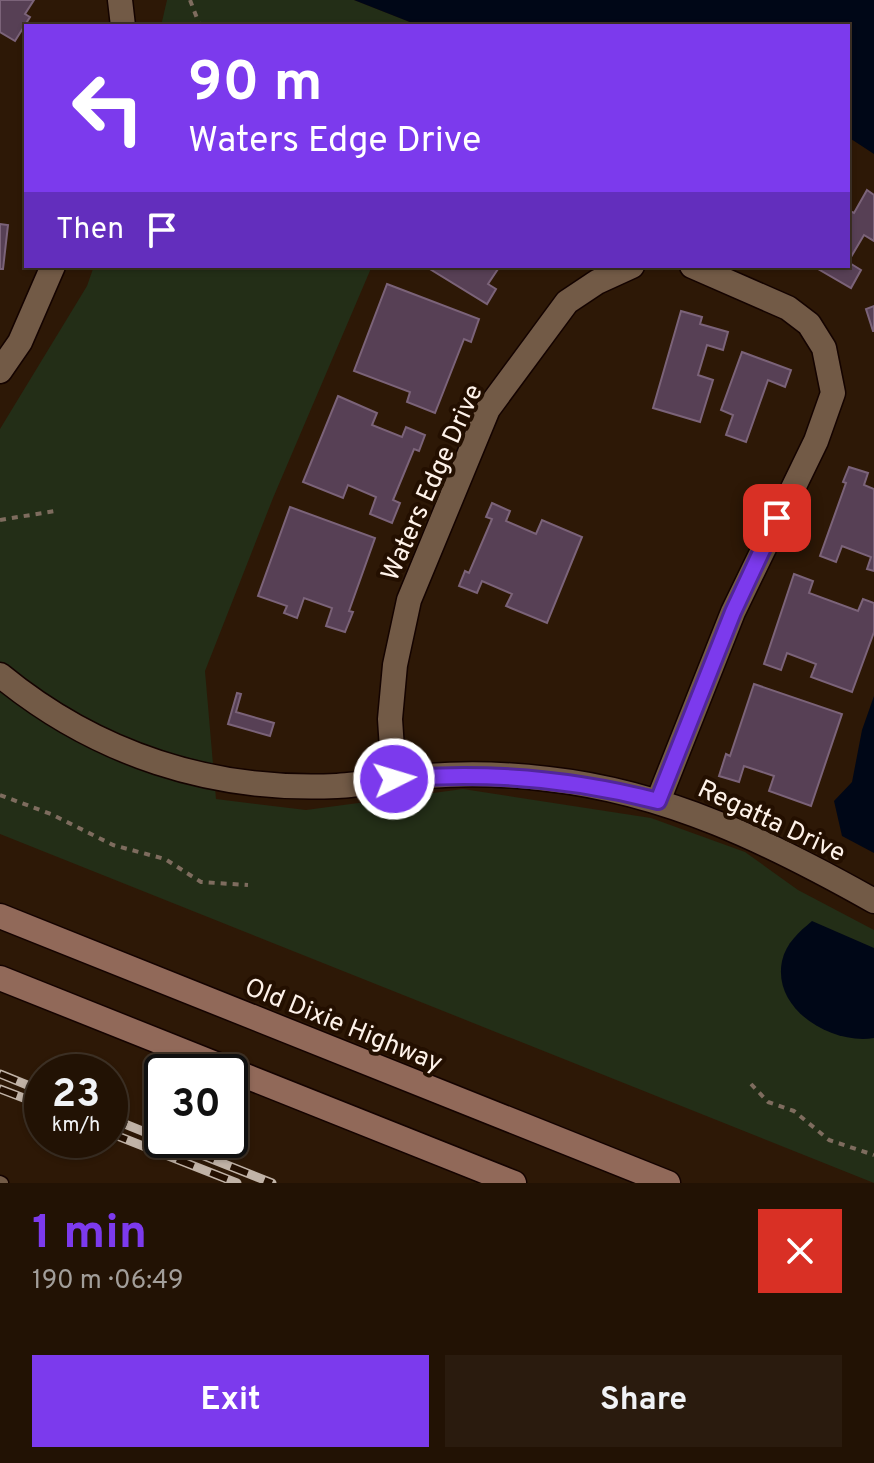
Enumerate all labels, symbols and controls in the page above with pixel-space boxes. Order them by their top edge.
text: 90 m [188,50,323,120]
icon: left [56,56,160,160]
text: Waters Edge Drive [188,119,481,165]
icon: arrive [140,208,184,252]
text: Then [56,212,124,249]
street label: Waters Edge Drive [375,379,491,587]
pin [743,484,811,552]
icon: arrive [755,496,799,540]
position arrow [352,737,436,821]
street label: Regatta Drive [692,774,850,871]
street label: Old Dixie Highway [239,972,447,1081]
speed limit sign: 30 [144,1054,248,1158]
text: 23 [52,1071,100,1121]
text: km/h [52,1113,100,1139]
text: 1 min [32,1205,147,1265]
button: close [758,1209,842,1293]
text: 190 m · 06:49 [32,1265,183,1298]
button: Exit [32,1355,429,1447]
button: Share [445,1355,842,1447]

